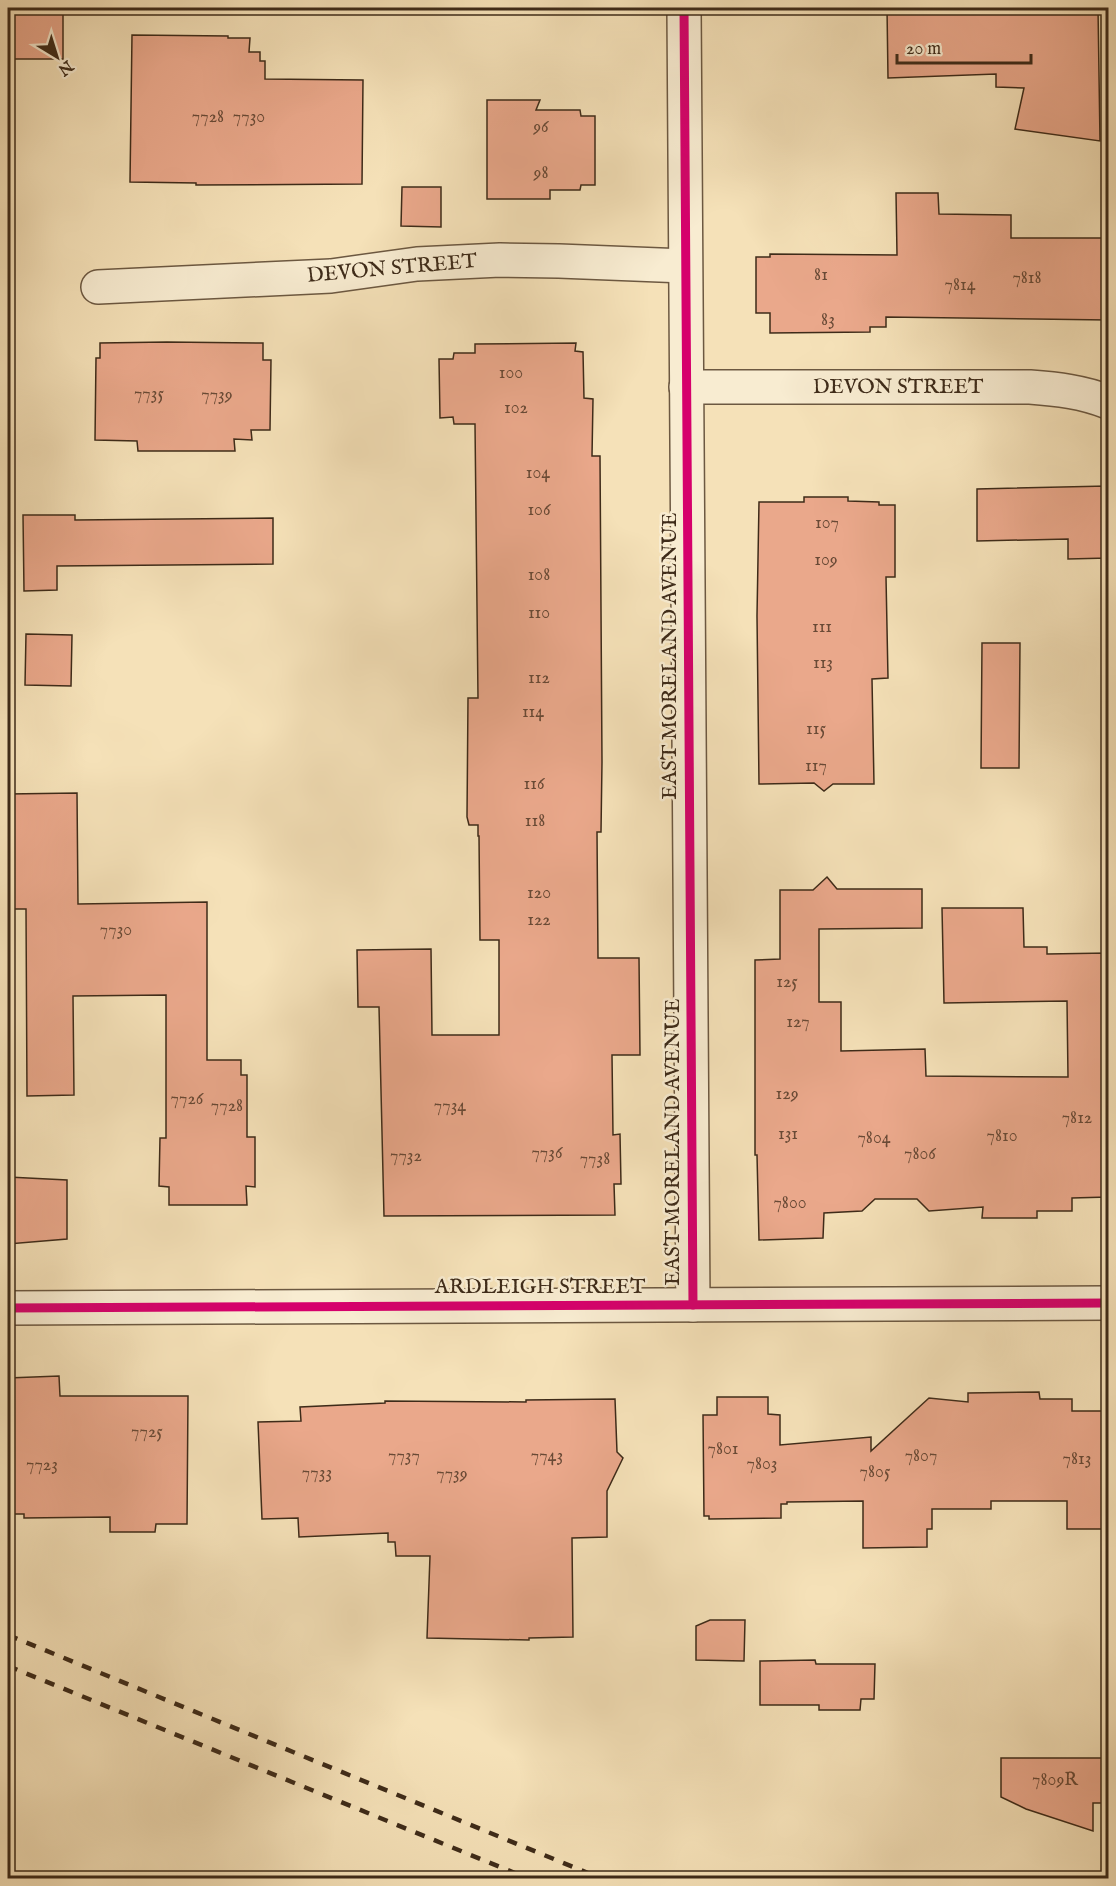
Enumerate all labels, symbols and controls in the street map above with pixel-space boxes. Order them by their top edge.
north arrow [27,27,87,87]
scale bar [897,27,1030,65]
text: 20 m [906,38,941,61]
text: N [53,54,77,79]
house number: 7728 [192,106,224,129]
house number: 7730 [233,106,265,129]
house number: 96 [532,116,549,139]
house number: 98 [533,162,548,185]
street label: DEVON STREET [306,248,479,290]
house number: 81 [814,264,828,287]
house number: 7818 [1012,267,1042,290]
house number: 7814 [944,274,976,297]
house number: 83 [821,309,835,332]
house number: 100 [499,362,523,385]
street label: DEVON STREET [813,374,984,401]
house number: 7735 [134,383,165,406]
house number: 7739 [201,384,233,407]
house number: 102 [504,397,528,420]
house number: 104 [526,462,550,485]
house number: 106 [527,499,551,522]
street label: EAST MORELAND AVENUE [657,512,684,800]
house number: 107 [815,512,839,535]
house number: 109 [814,549,838,572]
house number: 108 [528,564,550,587]
house number: 110 [528,602,550,625]
house number: 111 [812,616,832,639]
house number: 113 [813,652,833,675]
house number: 112 [528,667,550,690]
house number: 114 [522,701,544,724]
house number: 115 [806,718,826,741]
house number: 117 [805,755,827,778]
house number: 116 [523,773,545,796]
house number: 118 [525,810,545,833]
house number: 120 [527,882,551,905]
house number: 122 [527,909,551,932]
house number: 7730 [100,919,132,942]
house number: 125 [776,971,798,994]
street label: EAST MORELAND AVENUE [660,998,687,1286]
house number: 127 [786,1011,810,1034]
house number: 129 [775,1083,799,1106]
house number: 7726 [171,1088,204,1111]
house number: 7728 [211,1095,243,1118]
house number: 7734 [434,1095,466,1118]
house number: 7812 [1062,1107,1092,1130]
house number: 131 [778,1123,798,1146]
house number: 7810 [987,1125,1017,1148]
house number: 7804 [857,1127,891,1150]
house number: 7736 [531,1142,563,1165]
house number: 7806 [904,1143,936,1166]
house number: 7732 [390,1145,422,1168]
house number: 7738 [580,1148,610,1171]
house number: 7800 [773,1192,807,1215]
street label: ARDLEIGH STREET [434,1274,646,1301]
house number: 7725 [131,1421,163,1444]
house number: 7801 [708,1438,738,1461]
house number: 7737 [388,1445,420,1468]
house number: 7743 [531,1445,563,1468]
house number: 7807 [905,1445,937,1468]
house number: 7813 [1063,1448,1091,1471]
house number: 7803 [746,1453,778,1476]
house number: 7723 [26,1454,58,1477]
house number: 7805 [860,1461,891,1484]
house number: 7733 [302,1462,332,1485]
house number: 7739 [436,1463,468,1486]
house number: 7809R [1032,1769,1079,1792]

